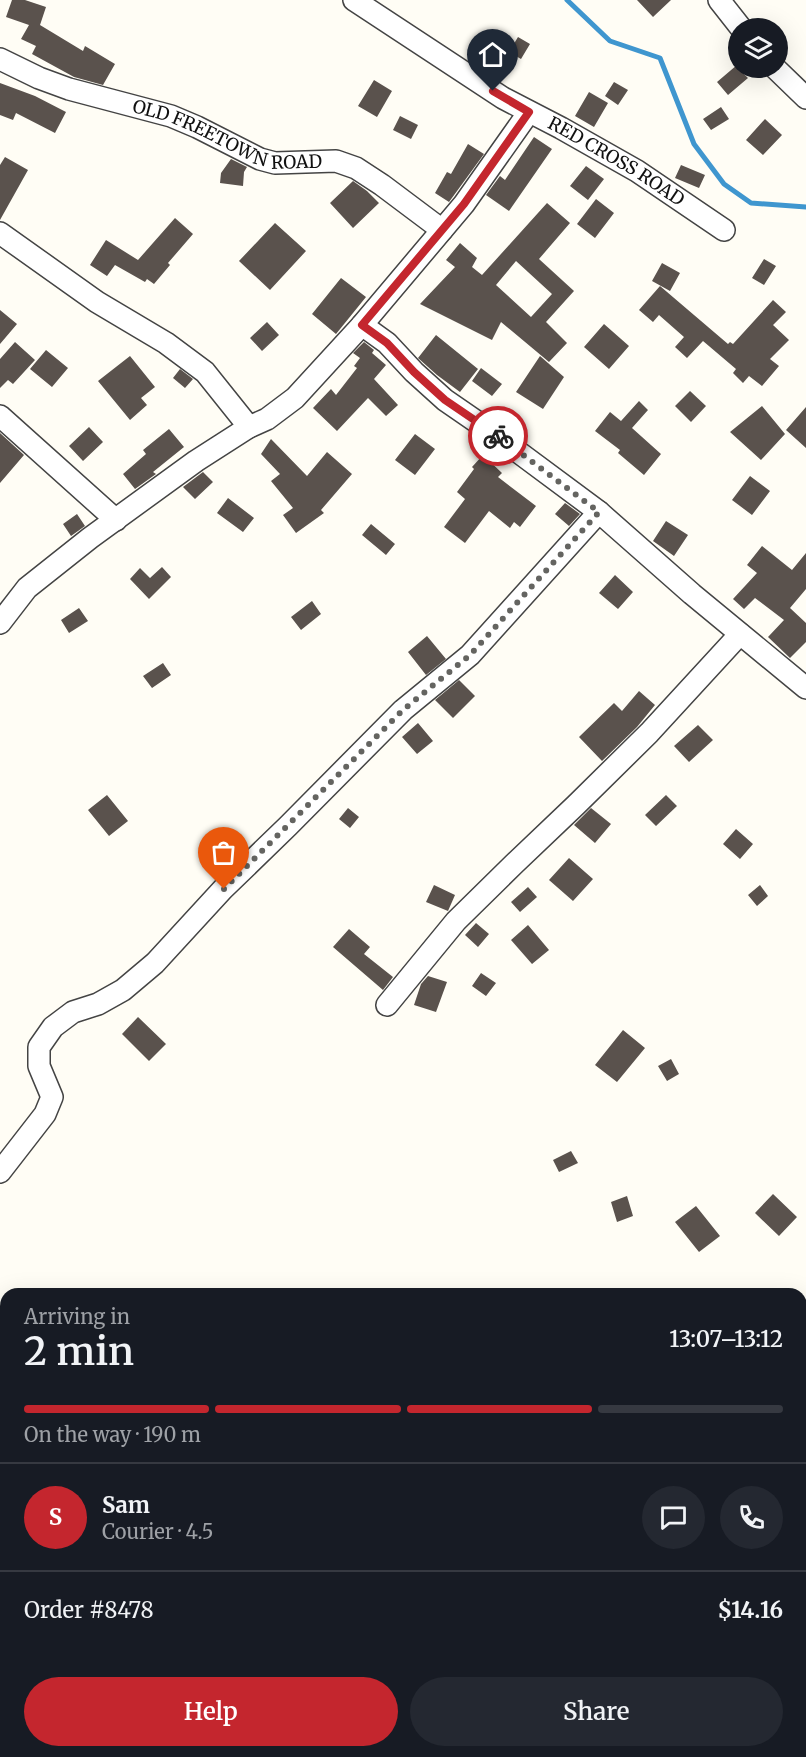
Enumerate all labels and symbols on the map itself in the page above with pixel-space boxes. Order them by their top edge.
pin [467,29,518,91]
street label: OLD FREETOWN ROAD [130,94,323,174]
street label: RED CROSS ROAD [544,111,689,211]
courier [468,406,528,466]
pin [198,827,249,889]

